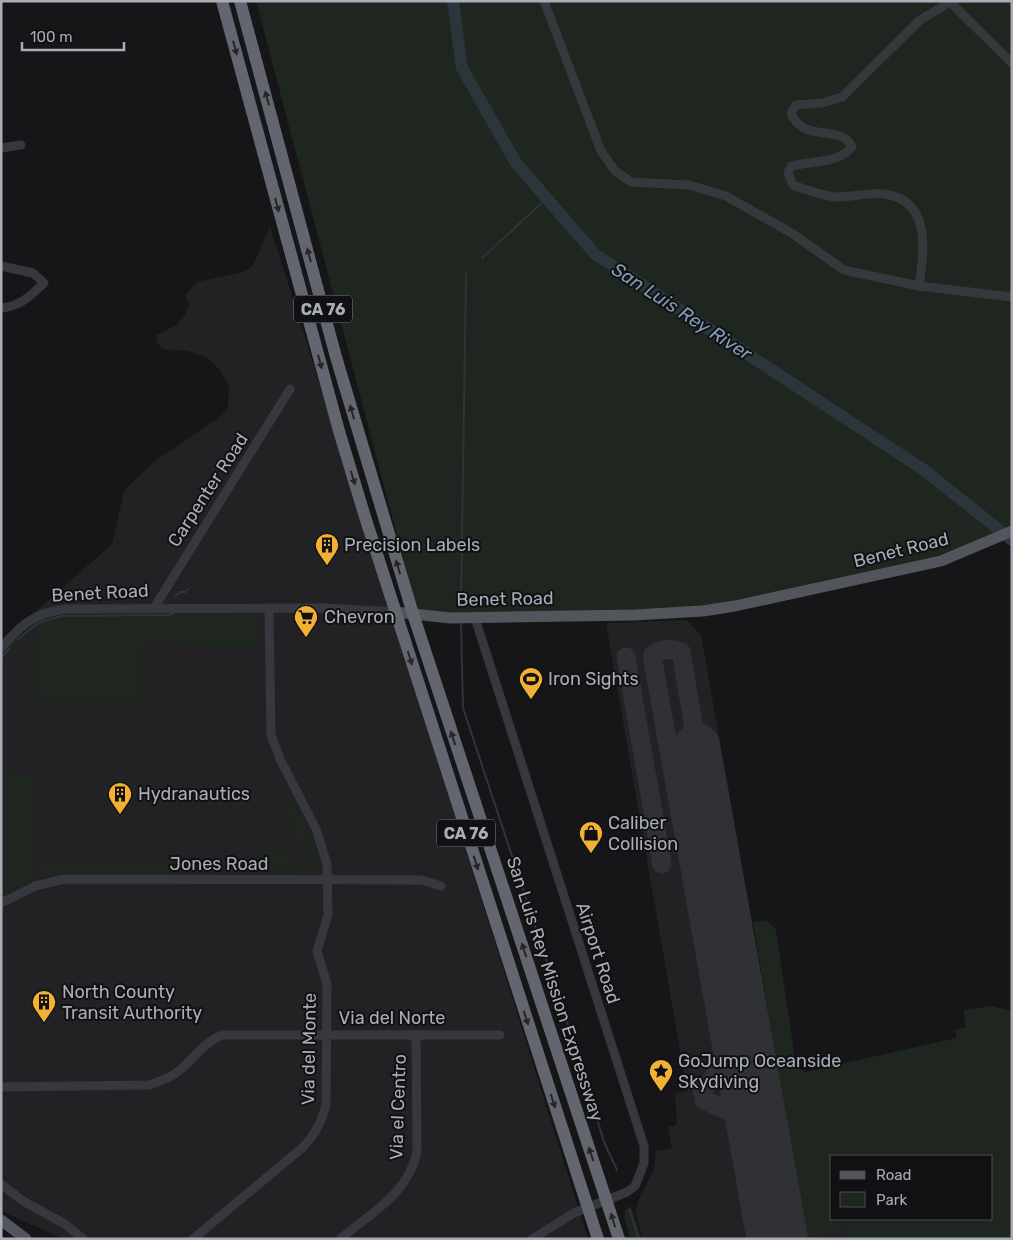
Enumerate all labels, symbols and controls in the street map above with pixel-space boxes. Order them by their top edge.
scale bar [22,20,125,52]
text: 100 m [30,28,72,46]
one-way arrow [231,41,239,56]
one-way arrow [262,91,270,106]
one-way arrow [274,198,282,213]
one-way arrow [305,247,313,263]
water label: San Luis Rey River [607,258,757,366]
road number: CA 76 [294,296,352,322]
one-way arrow [316,354,324,370]
one-way arrow [348,404,356,419]
street label: Carpenter Road [163,429,253,551]
one-way arrow [350,471,358,486]
street label: Benet Road [851,528,951,572]
building icon: Precision Labels [314,532,340,566]
place label: Precision Labels [344,534,480,556]
one-way arrow [394,560,402,575]
street label: Benet Road [51,579,149,607]
street label: Benet Road [456,587,554,611]
supermarket icon: Chevron [293,604,319,638]
place label: Chevron [324,606,395,628]
one-way arrow [406,651,414,666]
sports icon: Iron Sights [518,666,544,700]
place label: Iron Sights [548,668,639,690]
one-way arrow [449,731,457,746]
building icon: Hydranautics [107,781,133,815]
place label: Hydranautics [138,783,250,805]
place label: Caliber Collision [608,812,678,855]
road number: CA 76 [437,820,495,846]
shop icon: Caliber Collision [578,820,604,854]
street label: Jones Road [170,853,268,875]
street label: San Luis Rey Mission Expressway [502,854,608,1124]
one-way arrow [472,856,480,871]
street label: Airport Road [571,900,625,1006]
one-way arrow [519,942,527,957]
place label: North County Transit Authority [62,981,202,1024]
building icon: North County Transit Authority [31,989,57,1023]
street label: Via del Monte [297,993,321,1105]
street label: Via del Norte [339,1007,445,1029]
one-way arrow [522,1010,530,1025]
place label: GoJump Oceanside Skydiving [678,1050,841,1093]
street label: Via el Centro [385,1054,411,1160]
place icon: GoJump Oceanside Skydiving [648,1058,674,1092]
one-way arrow [549,1094,557,1109]
one-way arrow [587,1146,595,1161]
legend [830,1155,993,1220]
text: Road [876,1166,912,1184]
text: Park [876,1191,907,1209]
one-way arrow [608,1212,616,1227]

